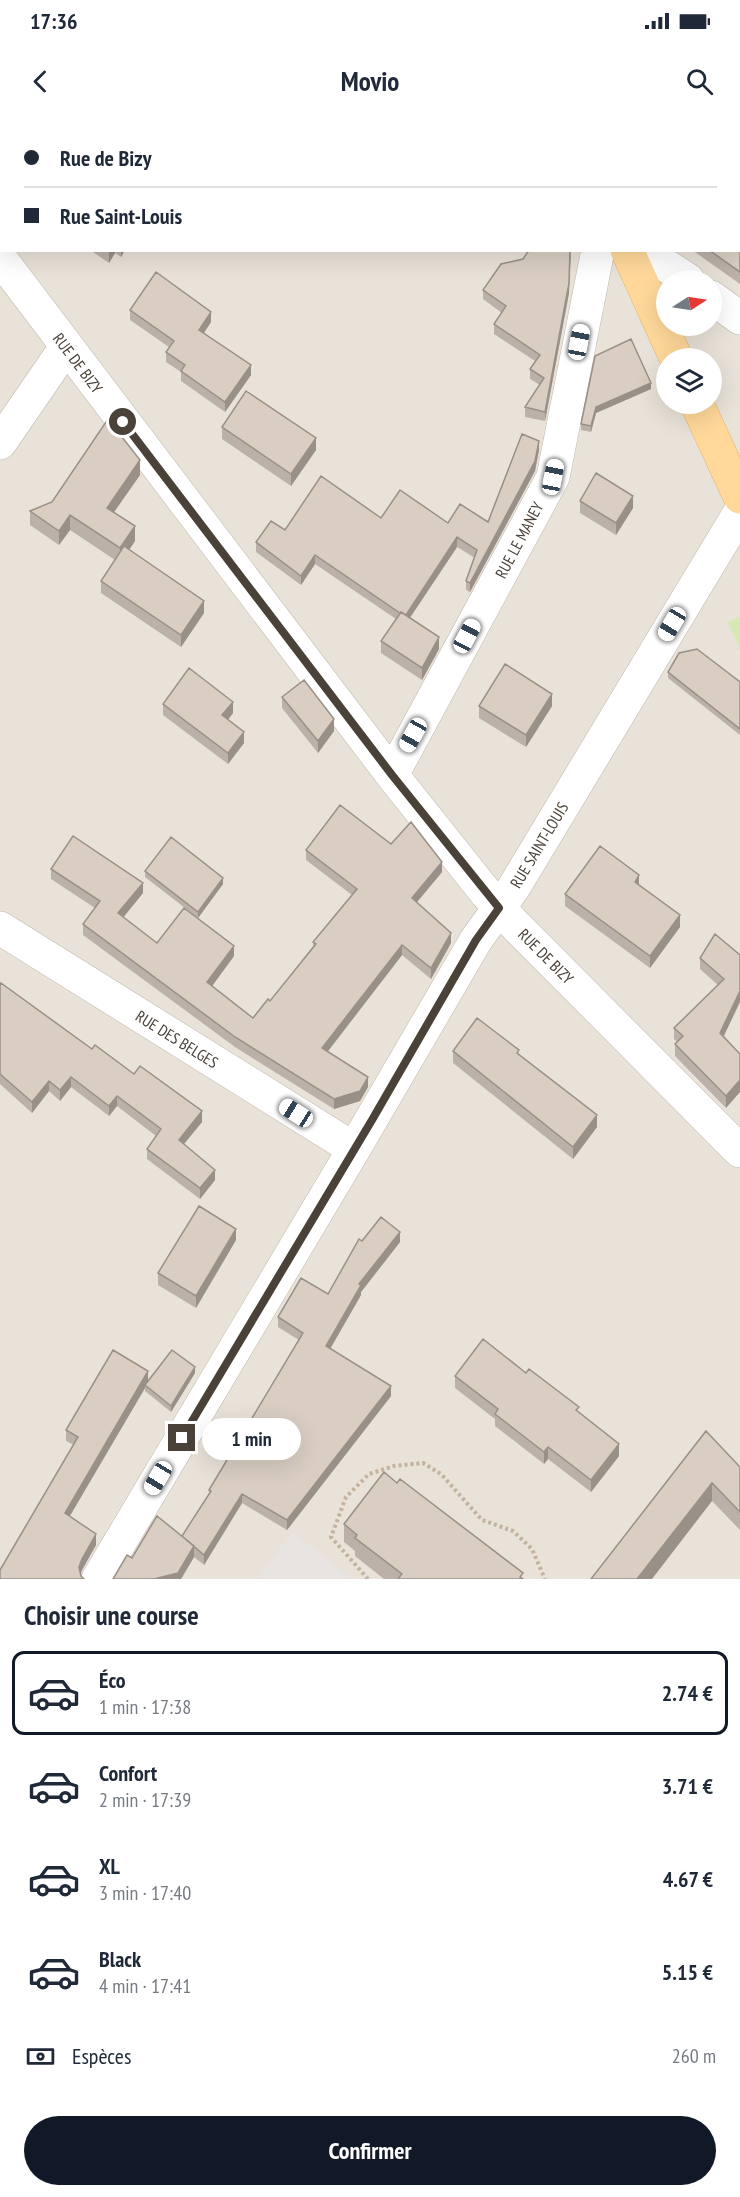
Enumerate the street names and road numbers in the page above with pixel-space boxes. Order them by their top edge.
street label: RUE DE BIZY [49,329,108,398]
street label: RUE LE MANEY [491,498,548,582]
street label: RUE SAINT-LOUIS [506,798,573,892]
street label: RUE DE BIZY [514,924,578,988]
street label: RUE DES BELGES [132,1006,222,1072]

